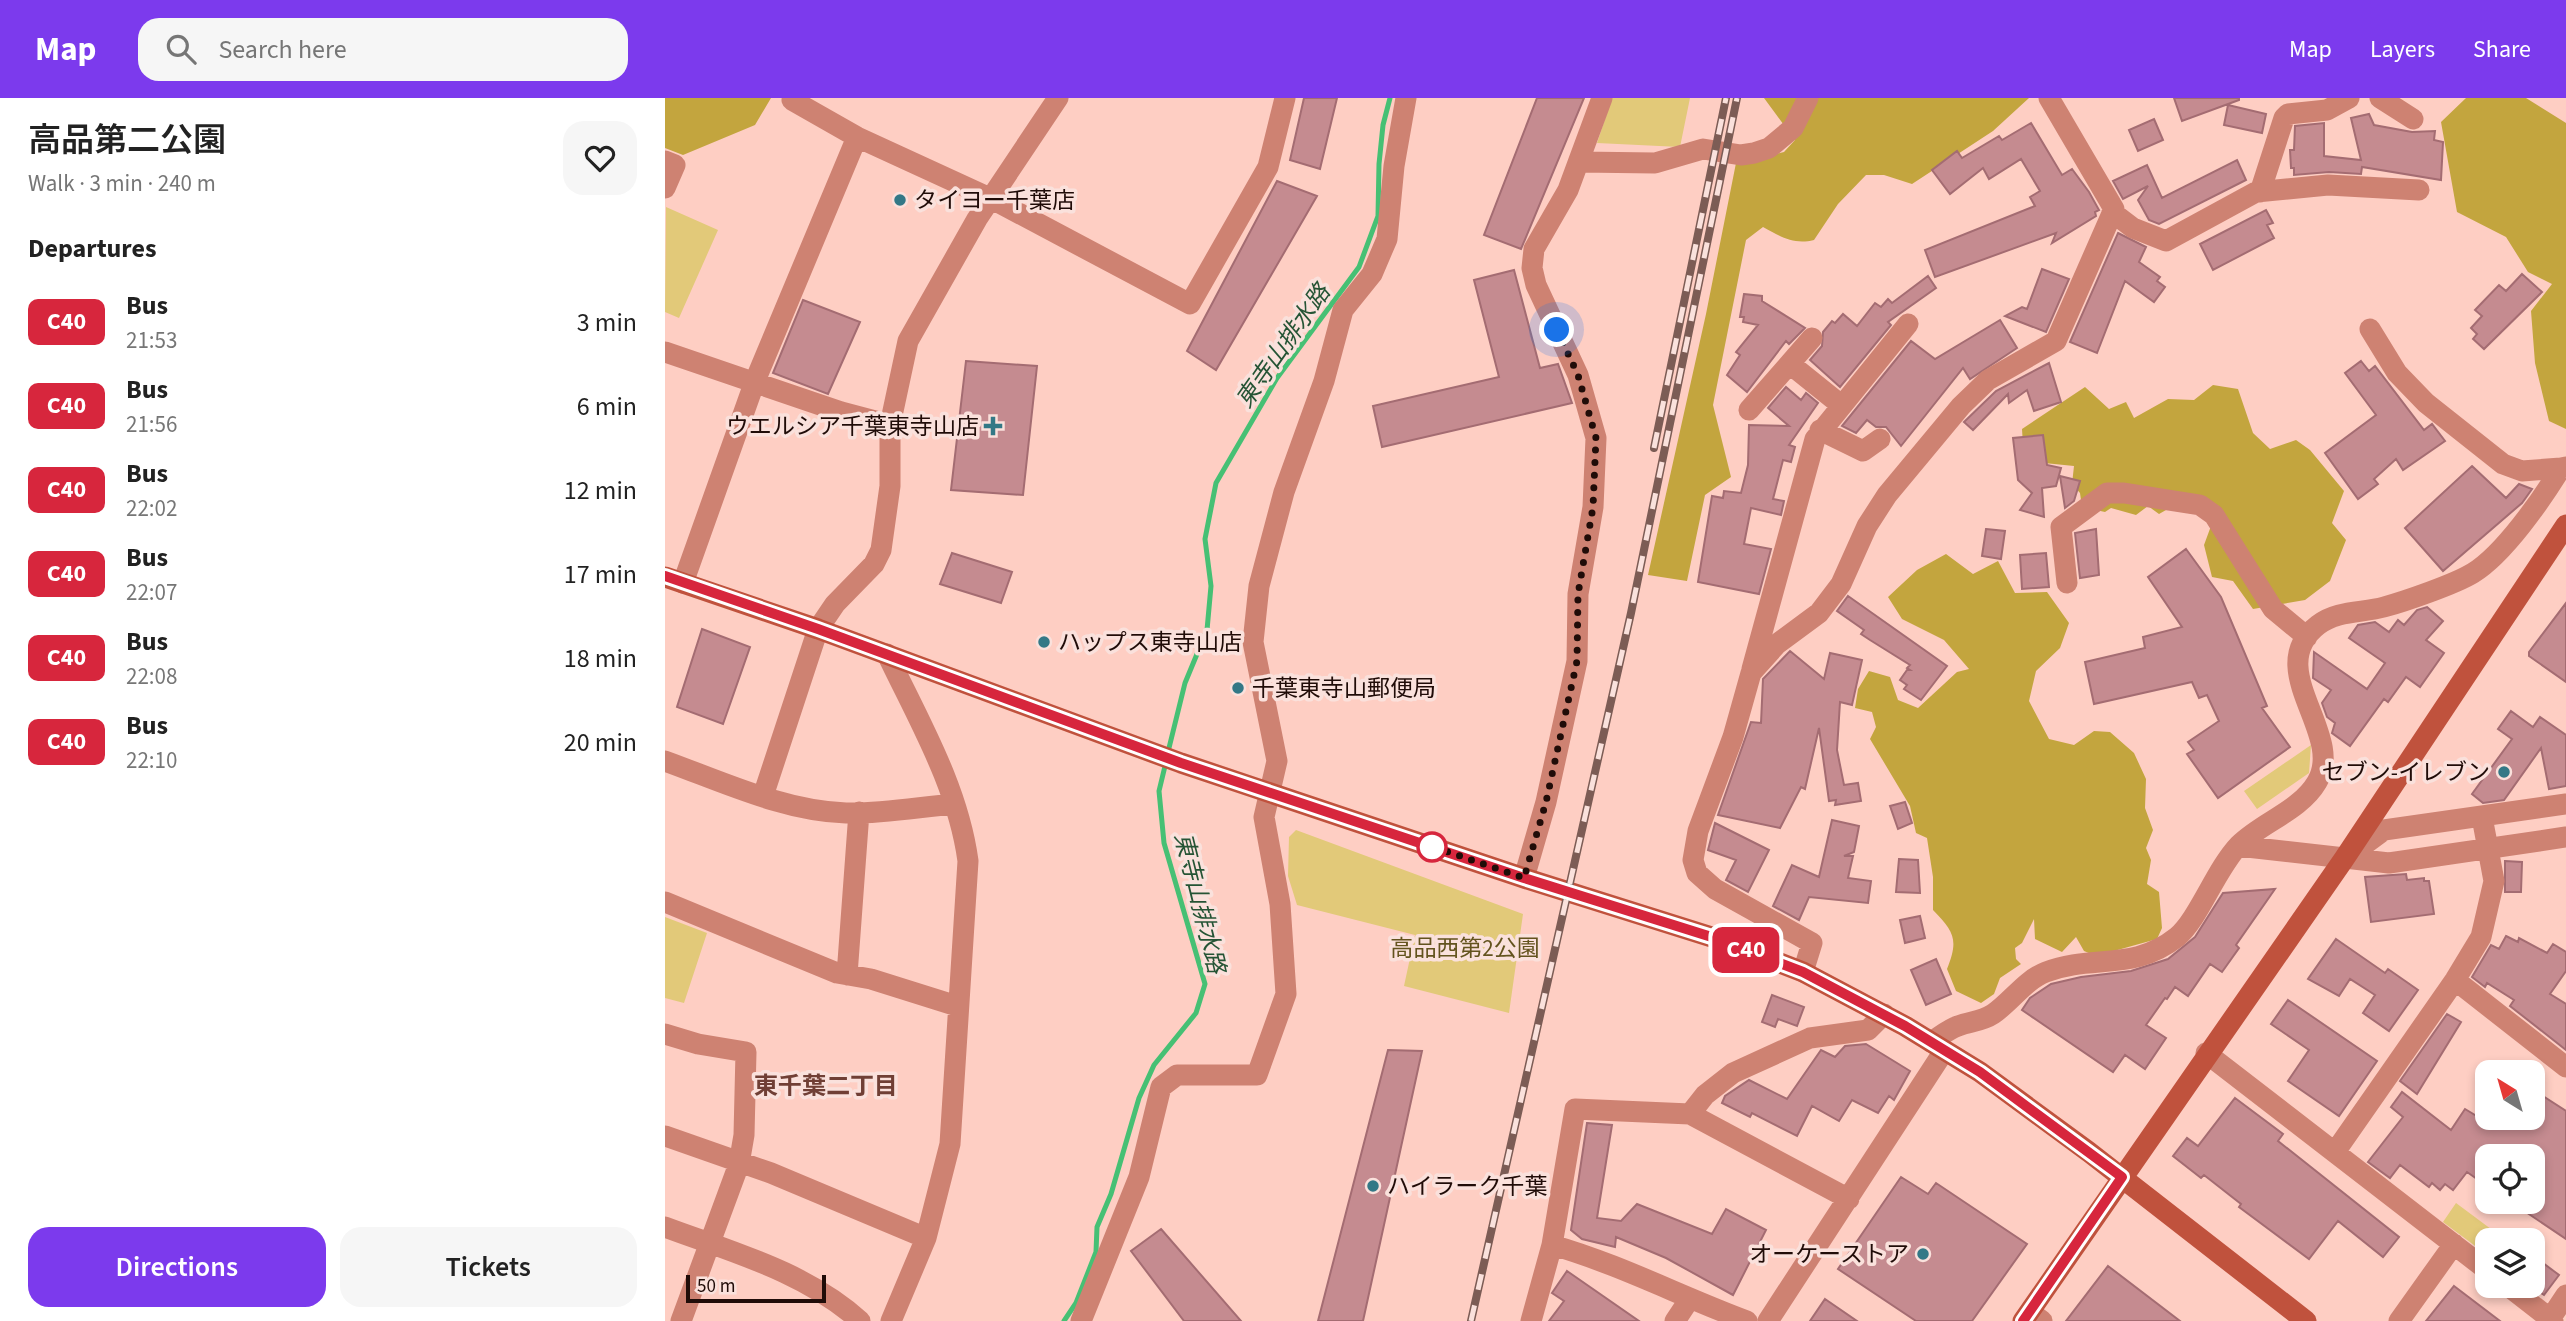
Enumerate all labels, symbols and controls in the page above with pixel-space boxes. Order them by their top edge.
search box [138,18,628,81]
text: Map [35,26,96,73]
icon: search [162,30,200,68]
text: Search here [218,31,347,68]
text: Map [2289,32,2332,67]
text: Layers [2370,32,2435,67]
text: Share [2473,32,2531,67]
text: 高品第二公園 [28,117,226,164]
button: heart [563,121,637,195]
text: Walk · 3 min · 240 m [28,167,216,200]
place label: タイヨー千葉店 [914,184,1075,217]
marker: タイヨー千葉店 [892,192,908,208]
text: Departures [28,230,156,267]
water label: 東寺山排水路 [1228,276,1340,415]
text: Bus [126,287,168,324]
text: C40 [47,304,86,339]
text: 3 min [577,304,637,341]
your location [1539,312,1574,347]
text: 21:53 [126,324,177,357]
text: Bus [126,371,168,408]
text: C40 [47,388,86,423]
text: 6 min [577,388,637,425]
text: 21:56 [126,408,177,441]
place label: ウエルシア千葉東寺山店 [726,410,979,443]
marker: ウエルシア千葉東寺山店 [985,418,1001,434]
text: Bus [126,455,168,492]
text: C40 [47,472,86,507]
text: 12 min [564,472,637,509]
text: 22:02 [126,492,177,525]
text: Bus [126,539,168,576]
text: C40 [47,556,86,591]
text: 17 min [564,556,637,593]
text: 22:07 [126,576,177,609]
text: Bus [126,623,168,660]
place label: ハップス東寺山店 [1058,626,1242,659]
marker: ハップス東寺山店 [1036,634,1052,650]
text: C40 [47,640,86,675]
text: 18 min [564,640,637,677]
text: 22:08 [126,660,177,693]
place label: 千葉東寺山郵便局 [1252,672,1436,705]
marker: 千葉東寺山郵便局 [1230,680,1246,696]
text: Bus [126,707,168,744]
text: C40 [47,724,86,759]
text: 20 min [564,724,637,761]
text: 22:10 [126,744,177,777]
place label: セブン-イレブン [2322,756,2490,789]
marker: セブン-イレブン [2496,764,2512,780]
water label: 東寺山排水路 [1165,829,1234,979]
unlabelled marker [1417,832,1447,862]
line badge: C40 [1706,927,1786,973]
park label: 高品西第2公園 [1390,932,1540,965]
text: C40 [1726,932,1766,967]
north arrow [2475,1060,2545,1130]
map controls [2475,1060,2545,1298]
district label: 東千葉二丁目 [754,1069,898,1104]
button: locate [2475,1144,2545,1214]
place label: ハイラーク千葉 [1387,1170,1548,1203]
marker: ハイラーク千葉 [1365,1178,1381,1194]
button: Directions [28,1227,326,1307]
button: Tickets [340,1227,637,1307]
button: layers [2475,1228,2545,1298]
place label: オーケーストア [1749,1238,1909,1271]
marker: オーケーストア [1915,1246,1931,1262]
scale bar [686,1272,826,1304]
text: 50 m [697,1273,735,1300]

